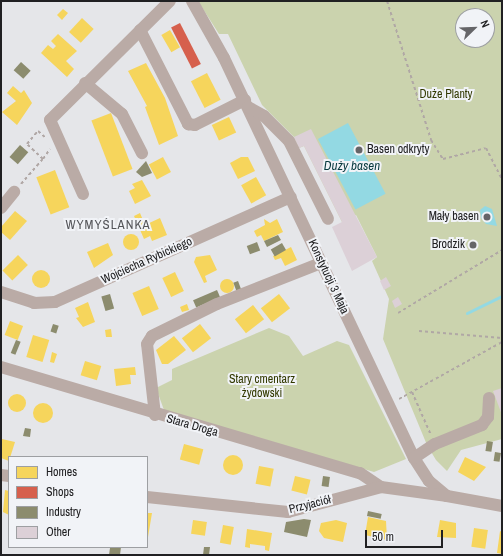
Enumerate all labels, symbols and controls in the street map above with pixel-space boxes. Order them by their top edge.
north arrow [455,8,495,48]
text: N [477,18,493,29]
park label: Duże Planty [419,88,473,102]
place label: Basen odkryty [367,143,429,157]
marker: Basen odkryty [354,145,364,155]
water label: Duży basen [324,158,380,174]
place label: Mały basen [429,210,479,224]
marker: Mały basen [482,212,492,222]
district label: WYMYŚLANKA [65,217,151,233]
street label: Wojciecha Rybickiego [99,235,195,287]
street label: Konstytucji 3 Maja [304,238,352,316]
place label: Brodzik [432,238,465,252]
marker: Brodzik [468,240,478,250]
park label: Stary cmentarz żydowski [229,373,295,401]
street label: Stara Droga [165,412,219,440]
legend [8,456,148,548]
text: Homes [46,464,77,480]
text: Shops [46,484,74,500]
street label: Przyjaciół [288,493,332,517]
text: Industry [46,504,81,520]
scale bar [367,522,445,548]
text: Other [46,524,71,540]
text: 50 m [372,529,394,545]

